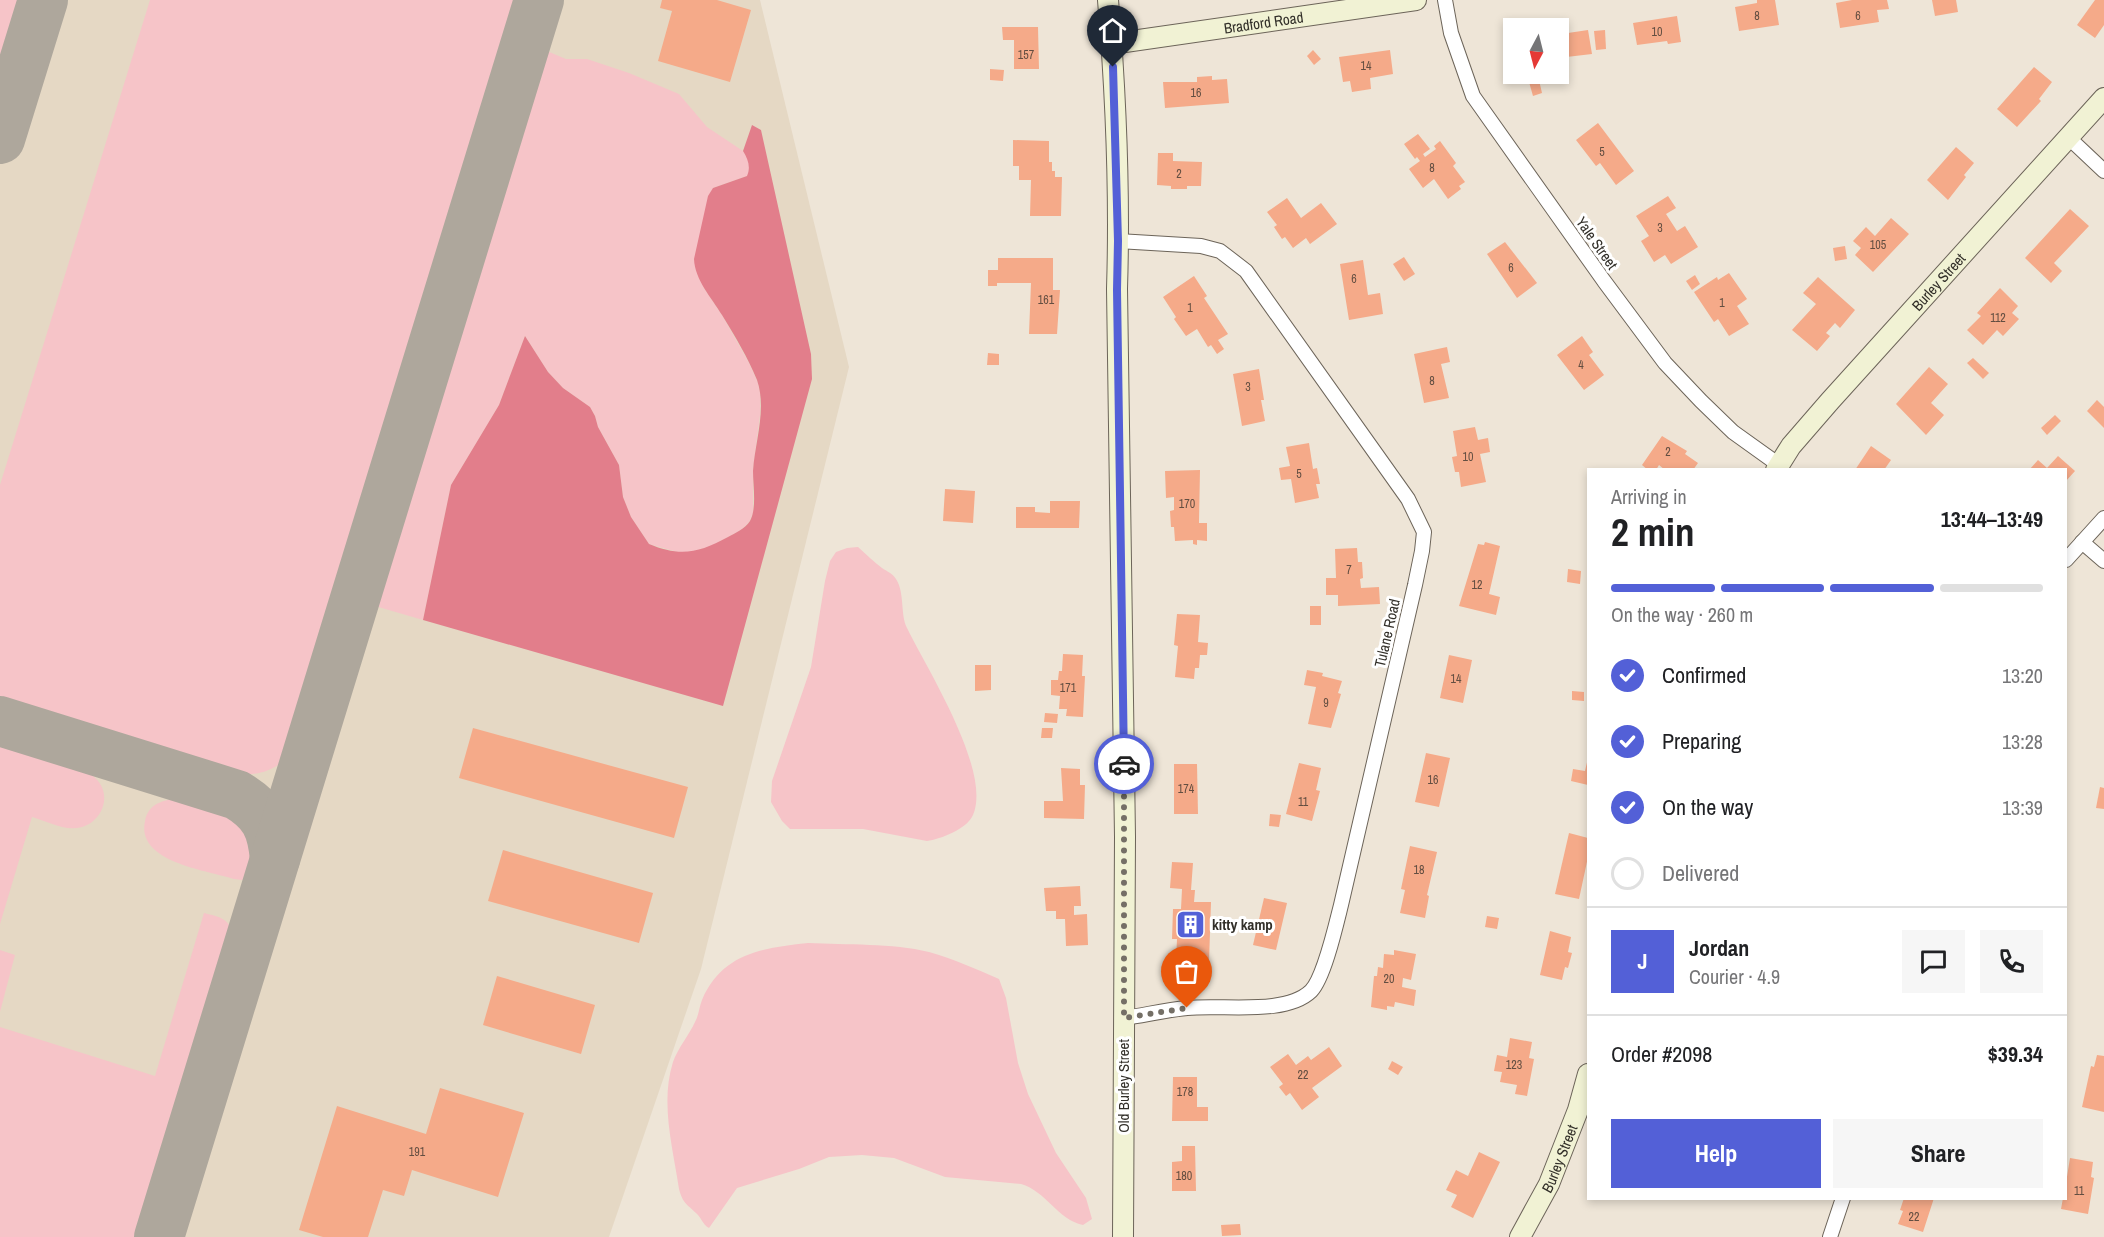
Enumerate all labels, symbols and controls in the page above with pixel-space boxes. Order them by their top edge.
pin [1087,5,1138,67]
street label: Bradford Road [1222,6,1305,38]
house number: 8 [1754,8,1760,24]
house number: 6 [1855,8,1861,24]
icon: home [1096,14,1129,47]
north arrow [1503,18,1569,84]
map controls [1503,18,1569,84]
house number: 10 [1652,24,1662,40]
house number: 157 [1018,47,1035,63]
house number: 14 [1361,58,1372,74]
house number: 16 [1191,85,1201,101]
house number: 5 [1599,144,1605,160]
house number: 8 [1429,160,1435,176]
house number: 2 [1176,166,1182,182]
street label: Yale Street [1571,212,1623,274]
house number: 3 [1657,220,1663,236]
house number: 105 [1870,237,1887,253]
street label: Burley Street [1906,248,1970,315]
house number: 6 [1508,260,1514,276]
house number: 6 [1351,271,1357,287]
house number: 161 [1038,292,1055,308]
house number: 1 [1719,295,1725,311]
house number: 1 [1187,300,1193,316]
house number: 112 [1990,310,2006,326]
house number: 4 [1578,357,1584,373]
house number: 8 [1429,373,1435,389]
house number: 3 [1245,379,1251,395]
house number: 2 [1665,444,1671,460]
house number: 10 [1463,449,1473,465]
house number: 5 [1296,466,1302,482]
text: Arriving in [1611,483,1687,510]
house number: 170 [1179,496,1195,512]
text: 13:44–13:49 [1941,504,2043,534]
text: 2 min [1611,506,1695,558]
house number: 7 [1346,562,1352,578]
house number: 12 [1472,577,1482,593]
street label: Tulane Road [1369,597,1405,669]
text: On the way · 260 m [1611,601,1753,628]
icon: check [1611,659,1644,692]
text: Confirmed [1662,660,1746,690]
text: 13:20 [2002,662,2043,689]
house number: 14 [1451,671,1462,687]
house number: 171 [1060,680,1077,696]
house number: 9 [1323,695,1329,711]
icon: check [1611,725,1644,758]
text: Preparing [1662,726,1741,756]
text: 13:28 [2002,728,2043,755]
courier [1094,734,1154,794]
icon: car [1108,748,1141,781]
house number: 16 [1428,772,1438,788]
house number: 174 [1178,781,1195,797]
icon: check [1611,791,1644,824]
text: On the way [1662,792,1753,822]
house number: 11 [1298,794,1309,810]
text: 13:39 [2002,794,2043,821]
text: Delivered [1662,858,1739,888]
house number: 18 [1414,862,1424,878]
building icon: kitty kamp [1175,908,1207,940]
place label: kitty kamp [1212,914,1273,935]
button: chat [1902,930,1965,993]
button: phone [1980,930,2043,993]
text: Jordan [1689,933,1749,963]
pin [1161,946,1212,1008]
text: J [1637,946,1648,976]
icon: bag [1170,955,1203,988]
text: Courier · 4.9 [1689,963,1780,990]
house number: 20 [1384,971,1394,987]
street label: Old Burley Street [1113,1039,1134,1133]
text: Order #2098 [1611,1039,1712,1069]
text: $39.34 [1988,1039,2043,1069]
house number: 123 [1506,1057,1522,1073]
house number: 22 [1298,1067,1308,1083]
house number: 178 [1177,1084,1193,1100]
button: Help [1611,1119,1821,1188]
button: Share [1833,1119,2043,1188]
street label: Burley Street [1536,1121,1582,1196]
house number: 191 [409,1144,426,1160]
house number: 180 [1176,1168,1192,1184]
house number: 11 [2074,1183,2085,1199]
house number: 22 [1909,1209,1919,1225]

